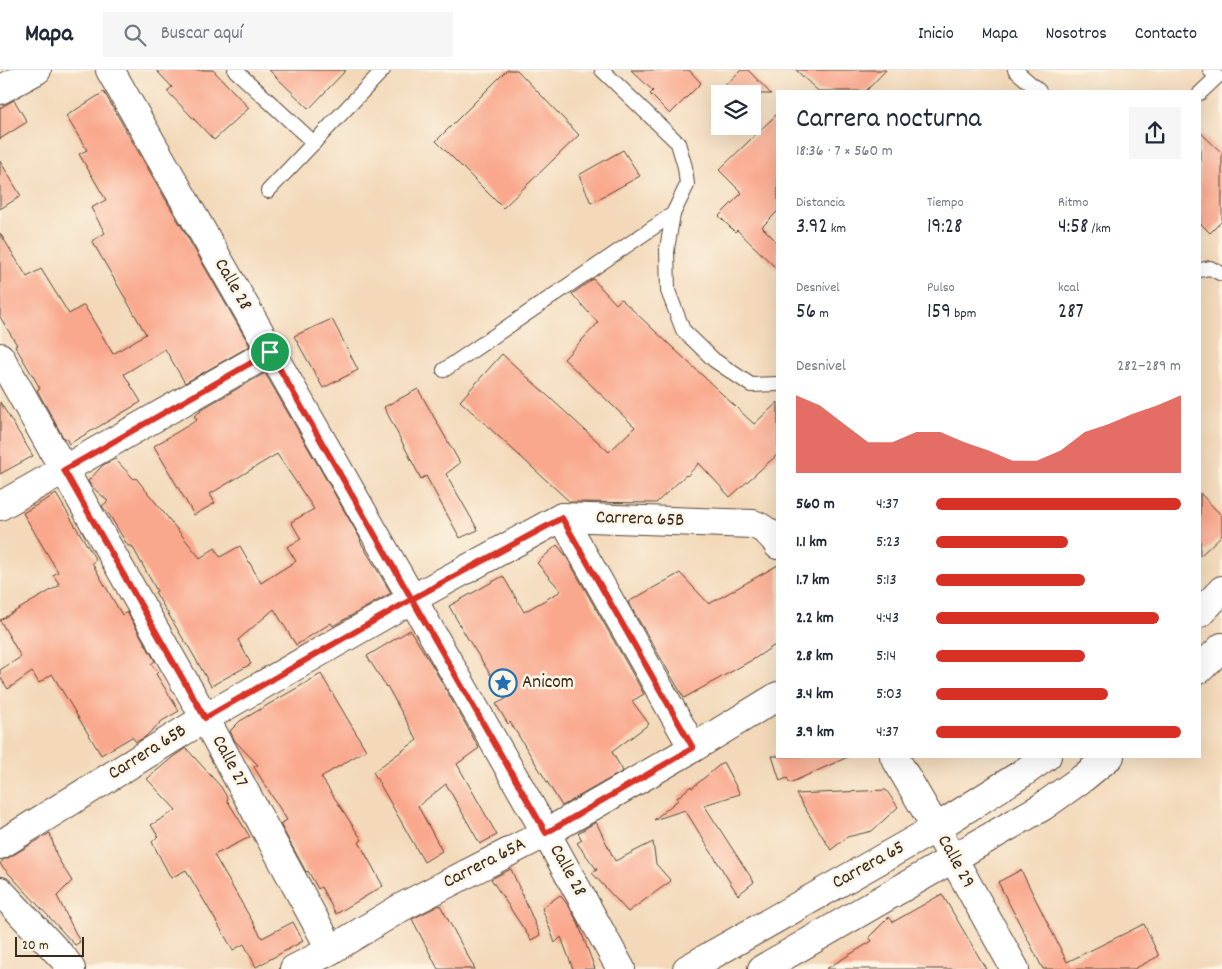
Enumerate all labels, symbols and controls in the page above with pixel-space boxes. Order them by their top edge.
search box [103,12,453,57]
text: Mapa [25,18,73,52]
icon: search [121,21,149,49]
text: Buscar aquí [161,21,243,48]
text: Inicio [918,22,954,47]
text: Mapa [982,22,1017,47]
text: Nosotros [1045,22,1107,47]
text: Contacto [1135,22,1197,47]
map controls [711,85,761,135]
button: layers [711,85,761,135]
text: Carrera nocturna [796,101,982,141]
button: share [1129,107,1181,159]
text: 18:36 · 7 × 560 m [796,140,893,163]
text: Distancia [796,193,845,213]
text: Tiempo [927,193,964,213]
text: Ritmo [1058,193,1088,213]
text: 3.92 [796,213,828,243]
text: 19:28 [927,213,962,243]
text: 4:58 [1058,213,1088,243]
text: km [828,219,846,239]
text: /km [1088,219,1111,239]
street label: Calle 28 [206,254,258,316]
text: Desnivel [796,278,840,298]
text: Pulso [927,278,955,298]
text: kcal [1058,278,1079,298]
text: 56 [796,298,816,328]
text: 159 [927,298,951,328]
text: 287 [1058,298,1084,328]
text: m [816,304,829,324]
text: bpm [951,304,976,324]
pin [249,331,291,373]
icon: arrive [256,338,284,366]
text: Desnivel [796,355,846,378]
text: 282–289 m [1117,355,1181,378]
text: 560 m [796,493,835,516]
text: 4:37 [876,493,899,516]
street label: Carrera 65B [595,505,685,535]
text: 1.1 km [796,531,827,554]
text: 5:23 [876,531,900,554]
text: 1.7 km [796,569,830,592]
text: 5:13 [876,569,897,592]
text: 2.2 km [796,607,834,630]
text: 4:43 [876,607,899,630]
text: 2.8 km [796,645,833,668]
text: 5:14 [876,645,896,668]
place icon: Anicom [488,668,518,698]
place label: Anicom [522,670,574,697]
text: 3.4 km [796,683,834,706]
text: 5:03 [876,683,902,706]
street label: Carrera 65B [103,718,193,788]
text: 3.9 km [796,721,834,744]
text: 4:37 [876,721,899,744]
street label: Calle 27 [204,731,254,793]
street label: Calle 29 [929,831,981,893]
street label: Carrera 65A [439,832,531,896]
street label: Carrera 65 [828,835,910,897]
street label: Calle 28 [542,840,592,902]
scale bar [15,934,84,957]
text: 20 m [22,936,49,956]

